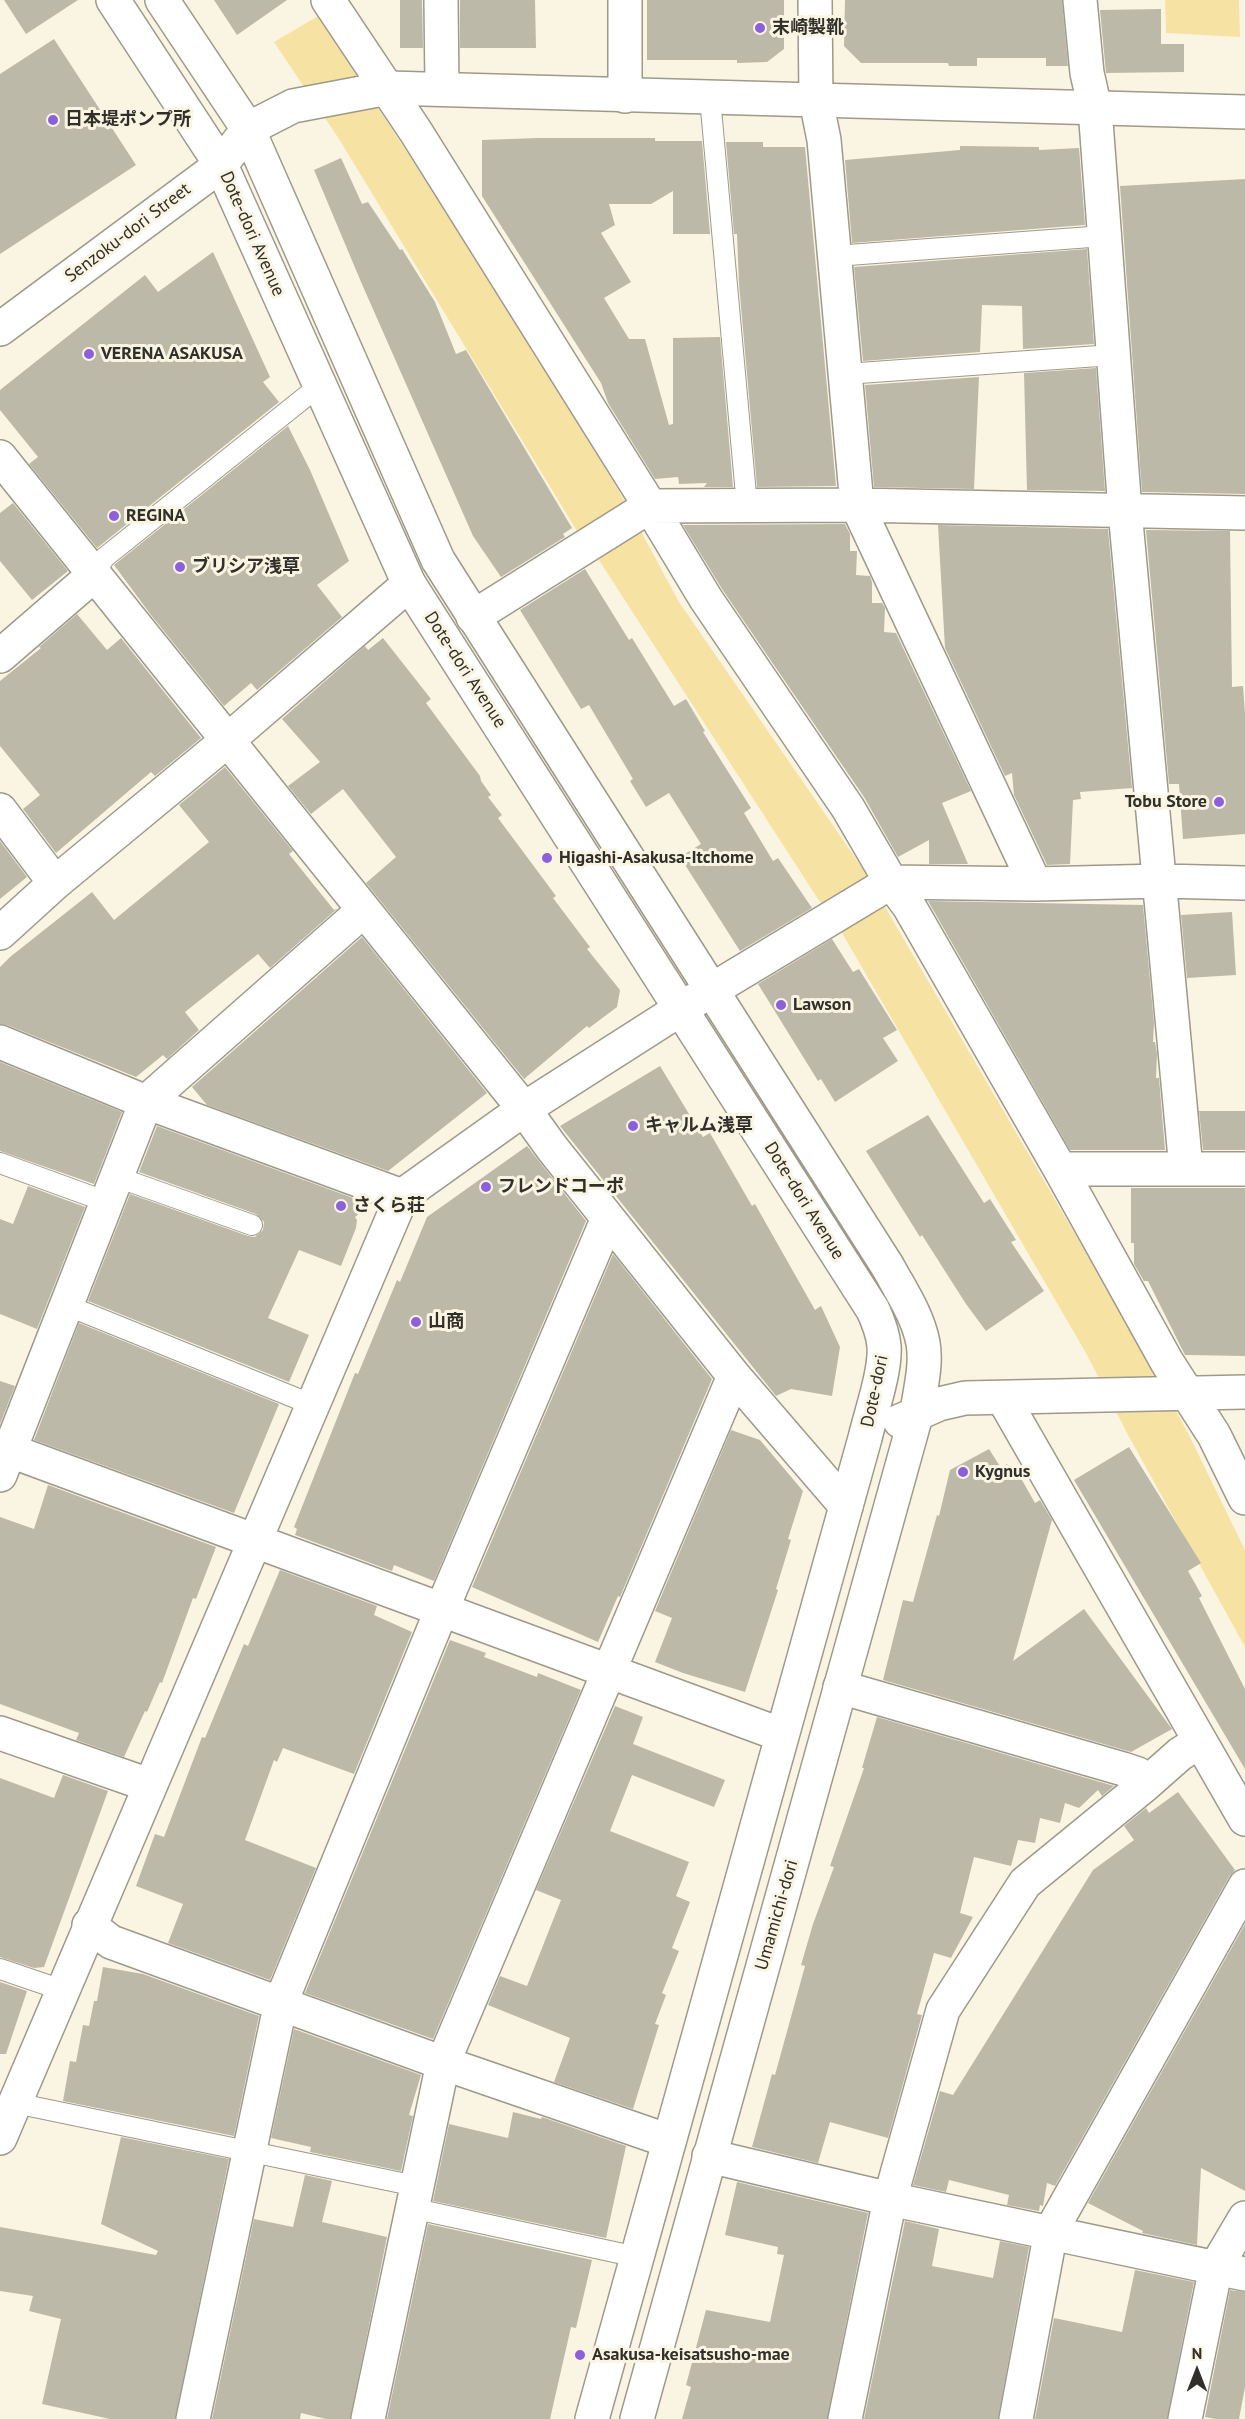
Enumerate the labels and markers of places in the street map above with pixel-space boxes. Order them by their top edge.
place label: 末崎製靴 [772,17,844,39]
marker: 末崎製靴 [753,21,767,35]
place label: 日本堤ポンプ所 [65,109,191,131]
marker: 日本堤ポンプ所 [46,113,60,127]
place label: VERENA ASAKUSA [101,343,243,365]
marker: VERENA ASAKUSA [82,347,96,361]
place label: REGINA [126,505,185,527]
marker: REGINA [107,509,121,523]
place label: ブリシア浅草 [192,556,300,578]
marker: ブリシア浅草 [173,560,187,574]
place label: Tobu Store [1125,791,1207,813]
marker: Tobu Store [1212,795,1226,809]
place label: Higashi-Asakusa-Itchome [559,847,754,869]
marker: Higashi-Asakusa-Itchome [540,851,554,865]
place label: Lawson [793,994,851,1016]
marker: Lawson [774,998,788,1012]
place label: キャルム浅草 [645,1115,753,1137]
marker: キャルム浅草 [626,1119,640,1133]
place label: フレンドコーポ [498,1176,624,1198]
marker: フレンドコーポ [479,1180,493,1194]
place label: さくら荘 [353,1195,425,1217]
marker: さくら荘 [334,1199,348,1213]
place label: 山商 [428,1311,464,1333]
marker: 山商 [409,1315,423,1329]
place label: Kygnus [975,1461,1030,1483]
marker: Kygnus [956,1465,970,1479]
place label: Asakusa-keisatsusho-mae [592,2344,790,2366]
marker: Asakusa-keisatsusho-mae [573,2348,587,2362]

